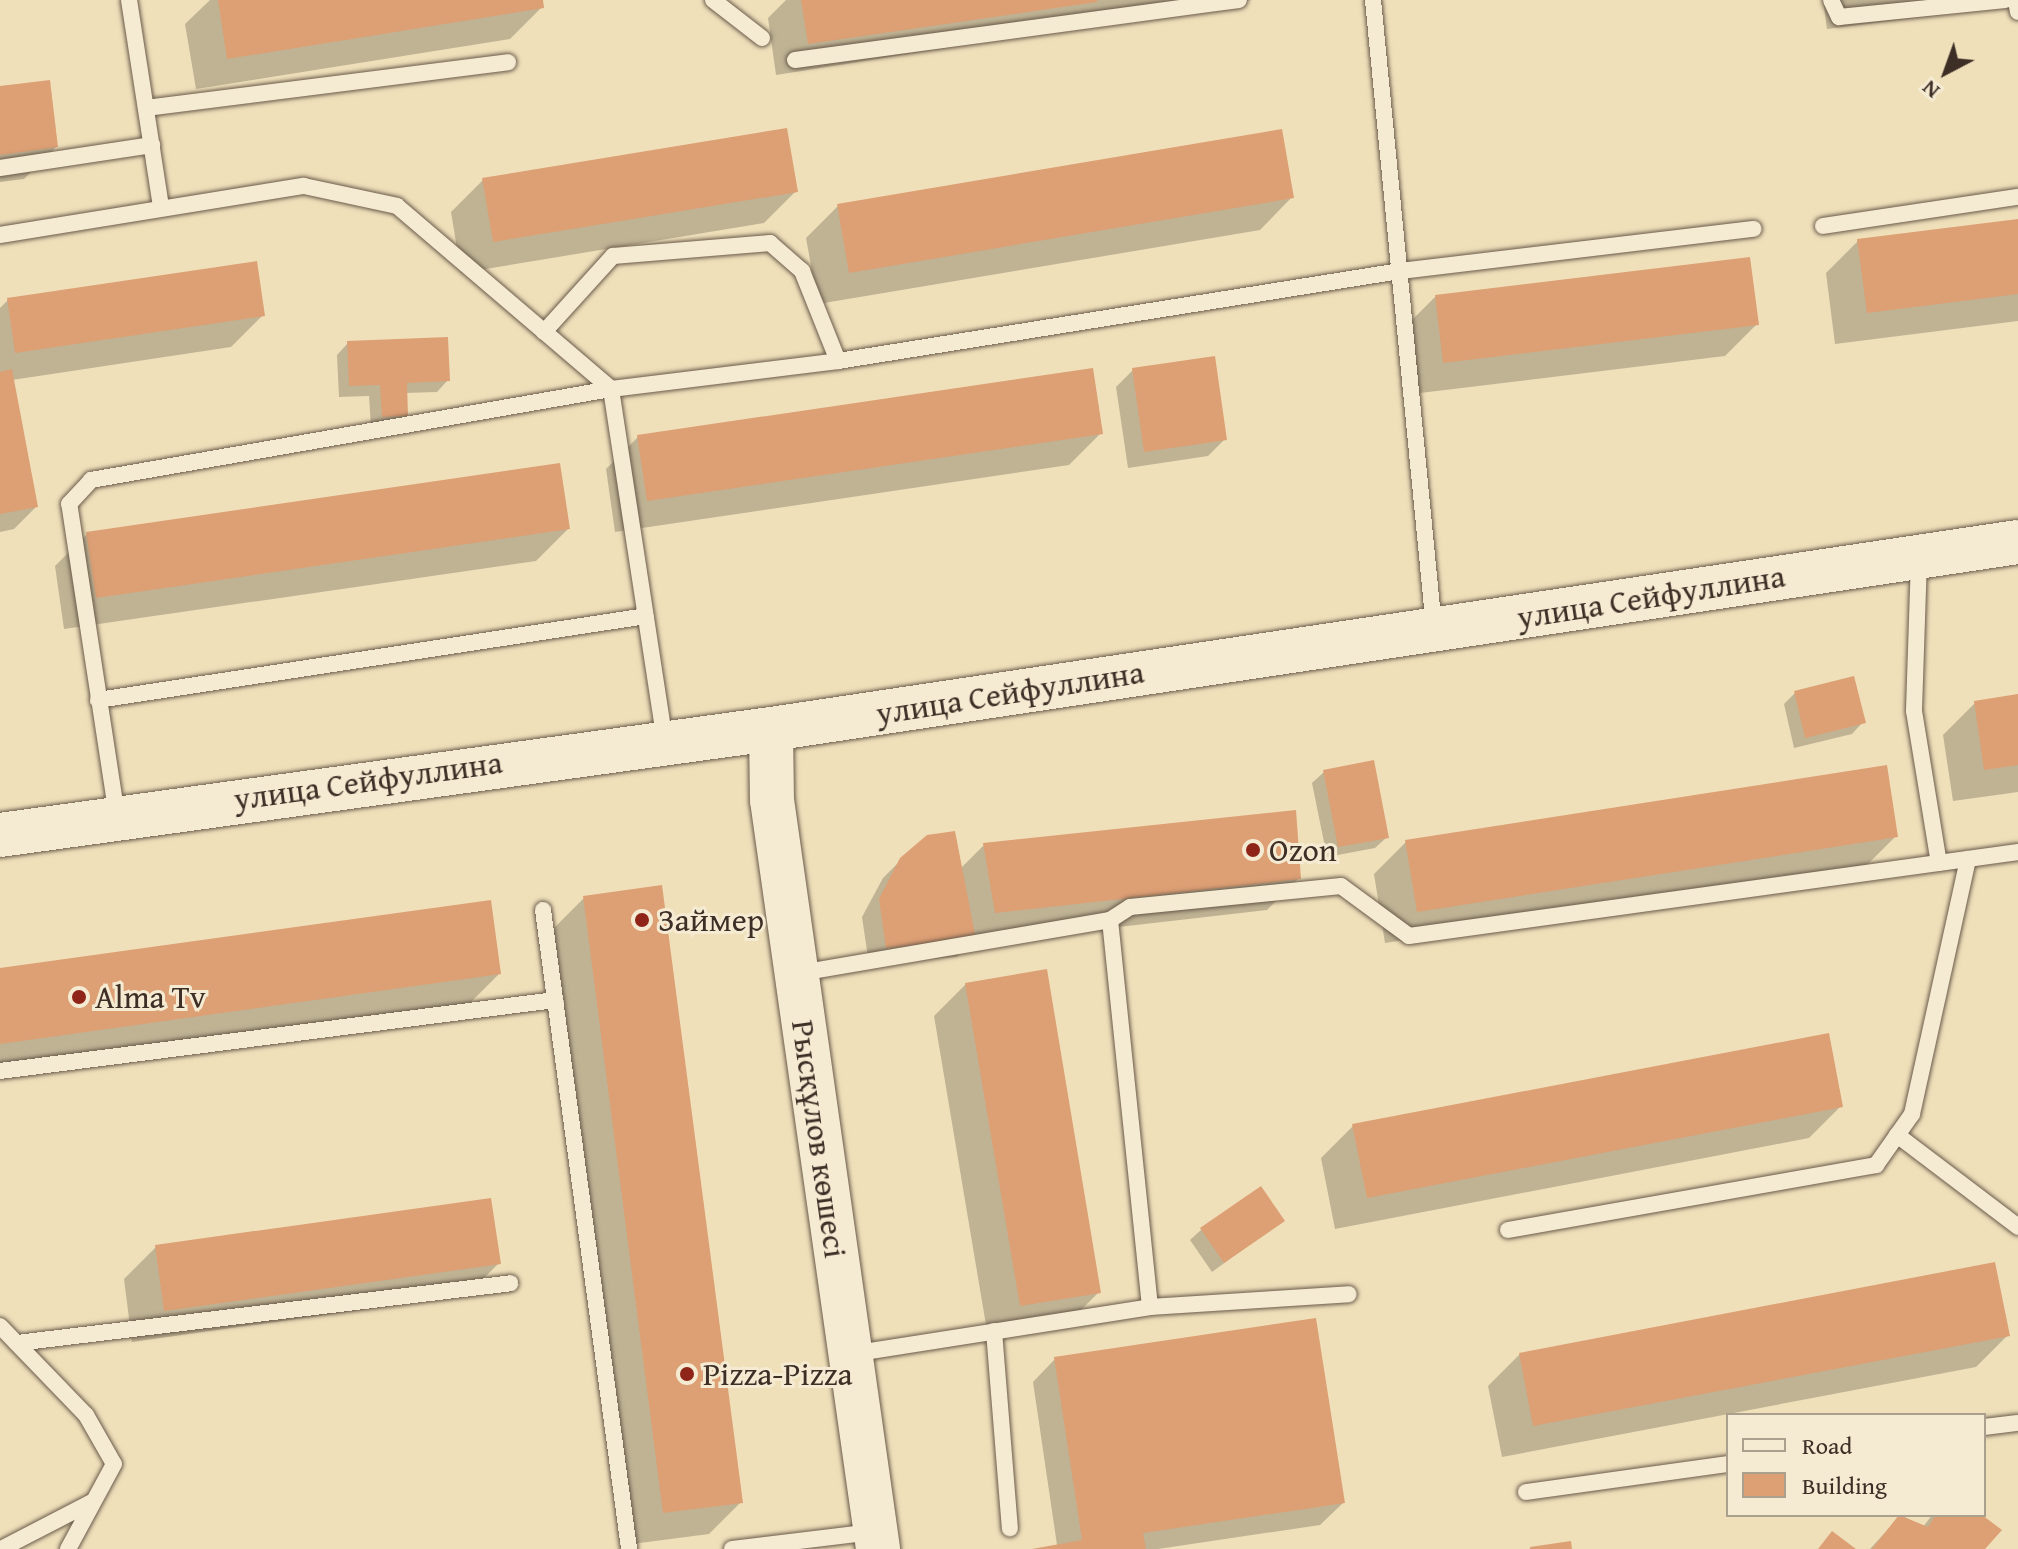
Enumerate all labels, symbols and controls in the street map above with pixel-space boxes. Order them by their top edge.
north arrow [1906,32,1986,112]
text: N [1914,73,1946,107]
street label: улица Сейфуллина [1514,557,1788,637]
street label: улица Сейфуллина [873,653,1147,733]
street label: улица Сейфуллина [231,743,505,819]
place label: Ozon [1269,831,1337,869]
marker: Ozon [1244,841,1262,859]
place label: Займер [658,901,764,939]
marker: Займер [633,911,651,929]
place label: Alma Tv [95,978,206,1016]
marker: Alma Tv [70,988,88,1006]
street label: Рысқұлов көшесі [783,1018,855,1260]
place label: Pizza-Pizza [703,1355,853,1393]
marker: Pizza-Pizza [678,1365,696,1383]
legend [1726,1413,1986,1517]
text: Road [1802,1428,1852,1463]
text: Building [1802,1468,1887,1503]

